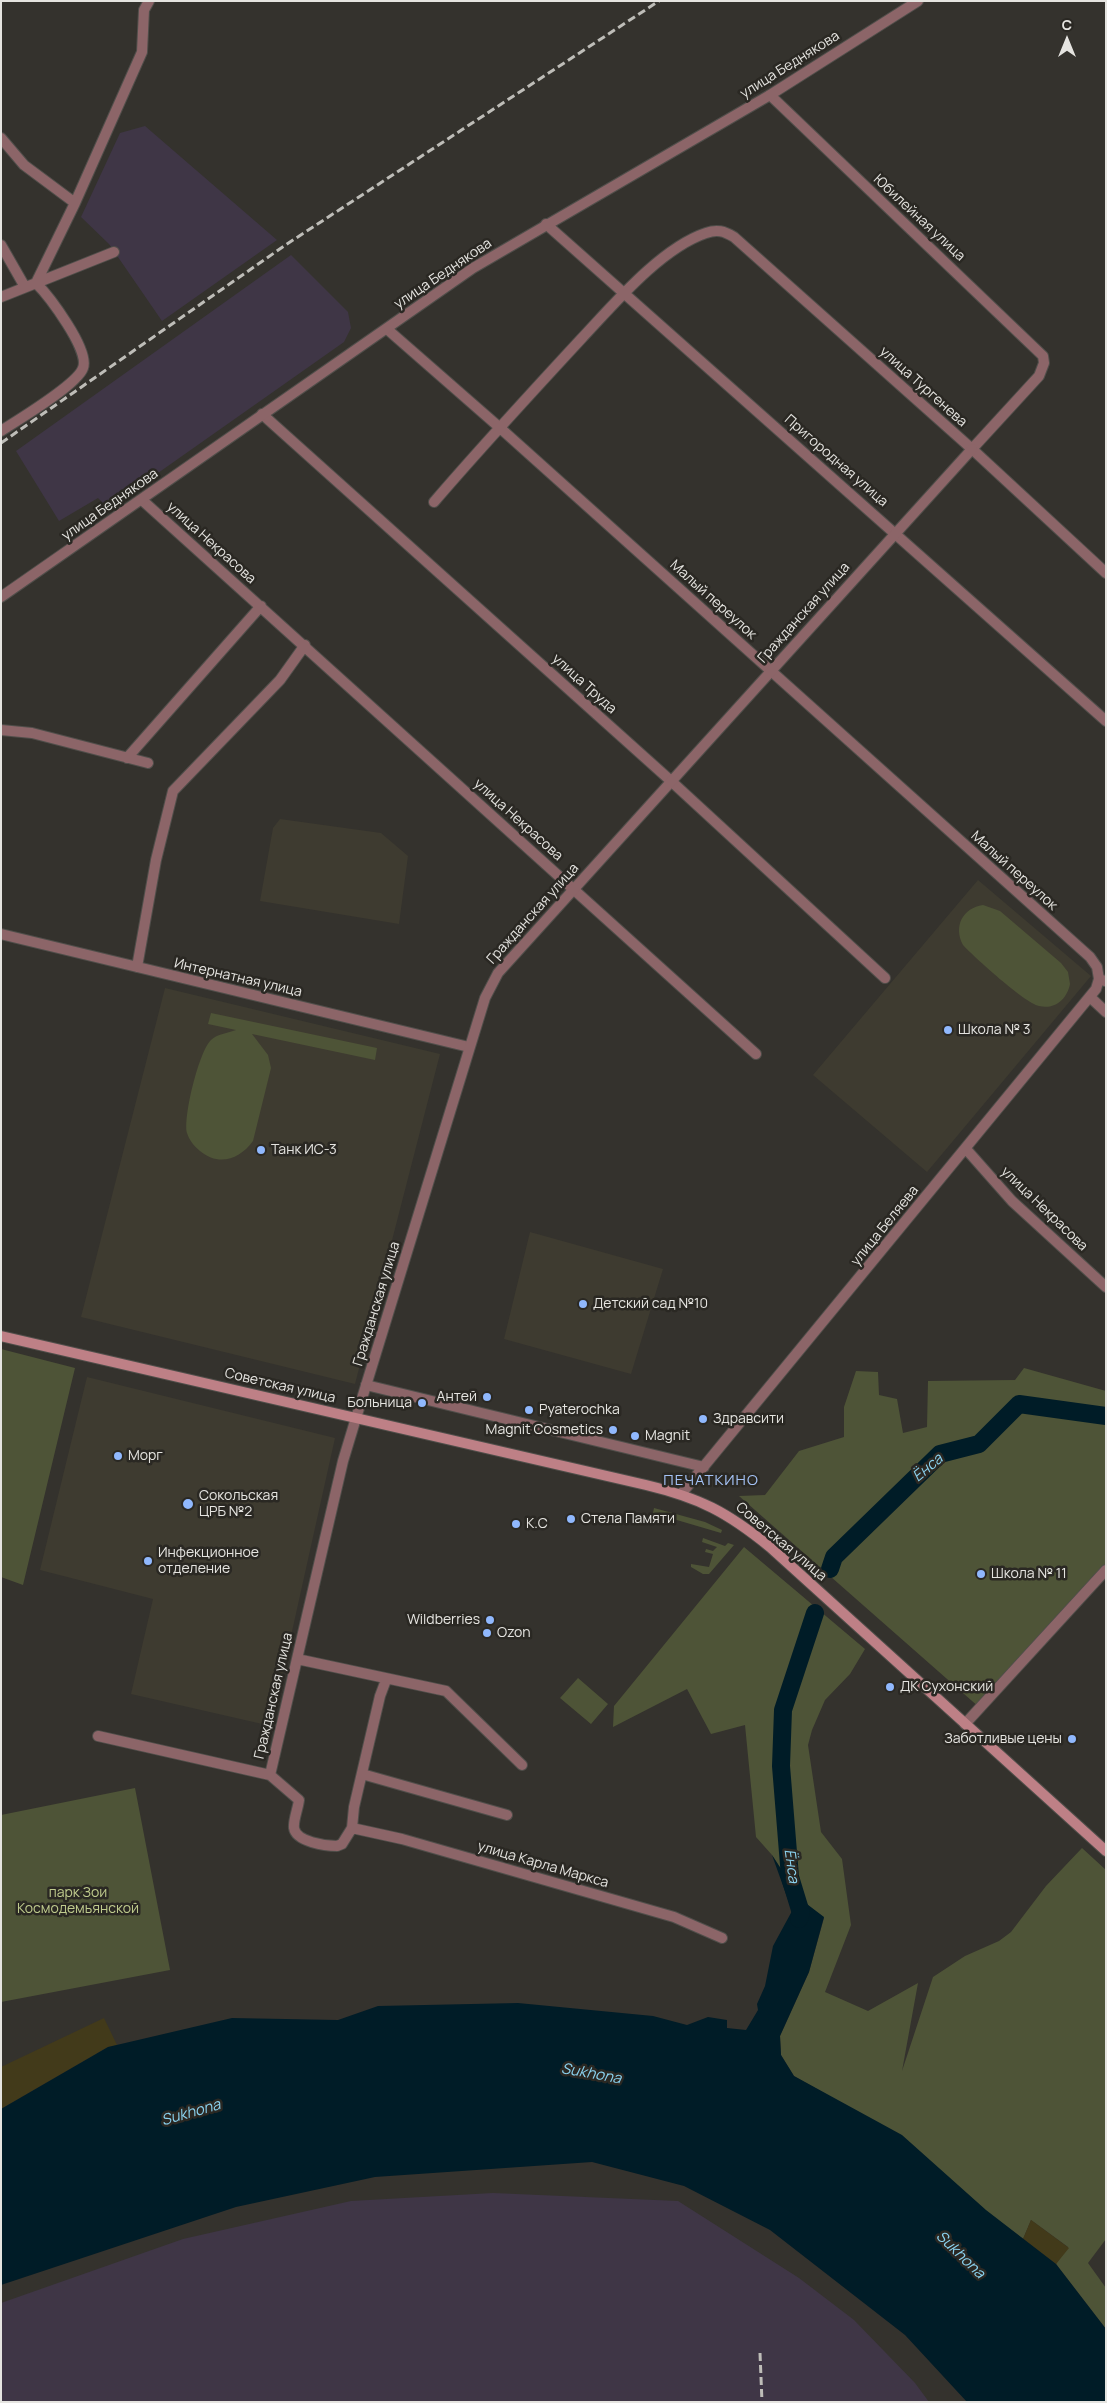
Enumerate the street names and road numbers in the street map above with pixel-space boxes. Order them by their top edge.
street label: улица Беднякова [737,28,843,102]
street label: Юбилейная улица [870,171,968,265]
street label: улица Беднякова [391,235,495,313]
street label: улица Тургенева [876,343,970,431]
street label: Пригородная улица [781,411,891,511]
street label: улица Беднякова [59,466,161,544]
street label: улица Некрасова [163,499,259,587]
street label: Малый переулок [666,557,760,643]
street label: Гражданская улица [755,559,853,667]
street label: улица Труда [548,651,620,717]
street label: улица Некрасова [470,776,566,864]
street label: Малый переулок [967,828,1061,914]
street label: Гражданская улица [484,860,582,968]
street label: Интернатная улица [172,955,304,1001]
street label: улица Некрасова [997,1163,1091,1255]
street label: улица Беляева [848,1183,922,1269]
street label: Гражданская улица [350,1240,404,1368]
street label: Советская улица [223,1365,337,1407]
street label: Советская улица [732,1499,830,1585]
street label: Гражданская улица [251,1631,297,1761]
street label: улица Карла Маркса [476,1838,610,1892]

